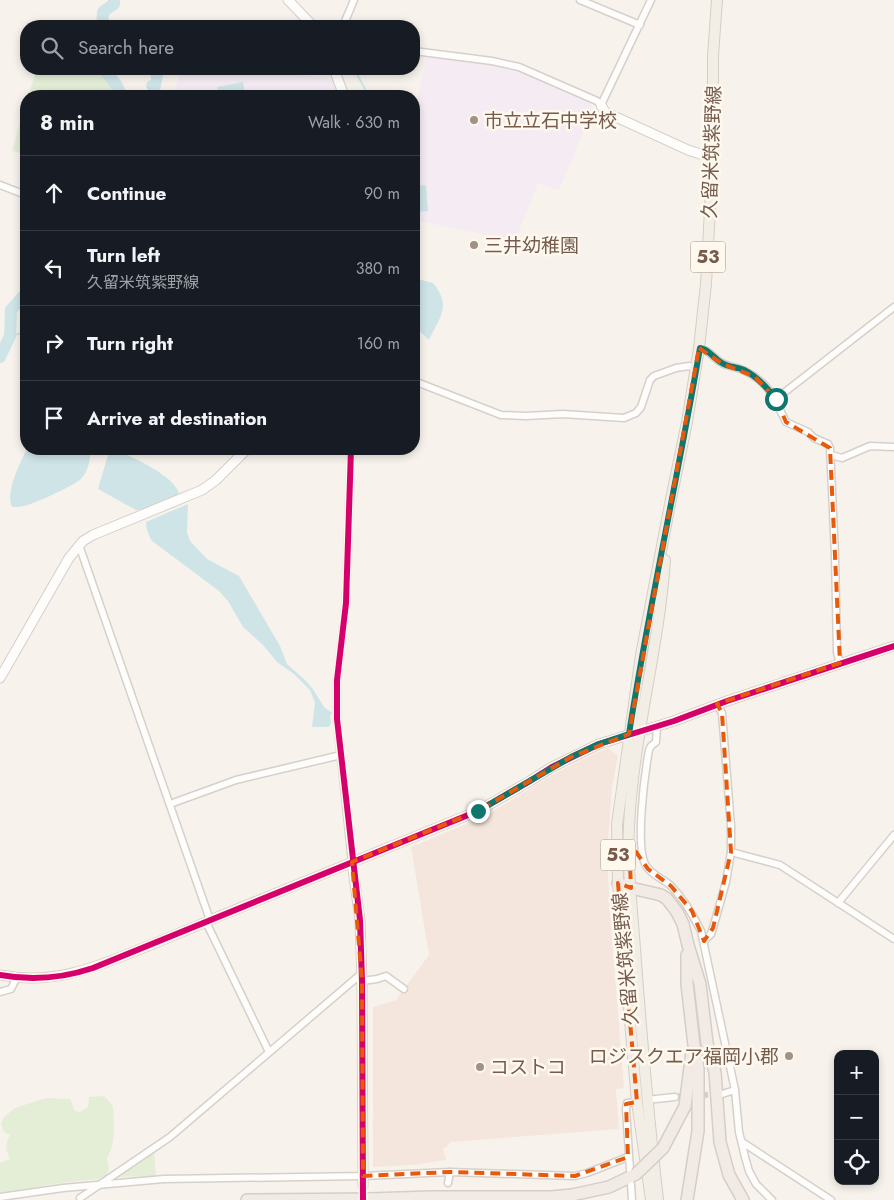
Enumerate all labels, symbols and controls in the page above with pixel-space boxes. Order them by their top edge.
search box [20,20,420,75]
icon: search [38,34,66,62]
text: Search here [78,34,174,61]
street label: 久留米筑紫野線 [696,85,727,219]
place label: 市立立石中学校 [484,107,617,134]
text: 8 min [40,108,95,138]
text: Walk · 630 m [308,111,400,134]
marker: 市立立石中学校 [468,114,480,126]
icon: ahead [40,179,68,207]
text: Continue [87,180,166,207]
text: 90 m [364,182,400,205]
place label: 三井幼稚園 [484,232,579,259]
marker: 三井幼稚園 [468,239,480,251]
text: Turn left [87,242,160,269]
road number: 53 [690,242,726,272]
icon: left [40,254,68,282]
text: 380 m [356,257,400,280]
text: 久留米筑紫野線 [87,271,199,294]
icon: right [40,329,68,357]
text: Turn right [87,330,173,357]
text: 160 m [357,332,400,355]
route start [765,388,788,411]
icon: arrive [40,404,68,432]
text: Arrive at destination [87,405,267,432]
route end [467,800,490,823]
road number: 53 [600,840,636,870]
street label: 久留米筑紫野線 [606,892,645,1026]
place label: ロジスクエア福岡小郡 [589,1043,779,1070]
marker: ロジスクエア福岡小郡 [783,1050,795,1062]
map controls [834,1050,879,1185]
button: + [834,1050,879,1095]
place label: コストコ [490,1054,566,1081]
marker: コストコ [474,1061,486,1073]
button: − [834,1095,879,1140]
button: locate [834,1140,879,1185]

